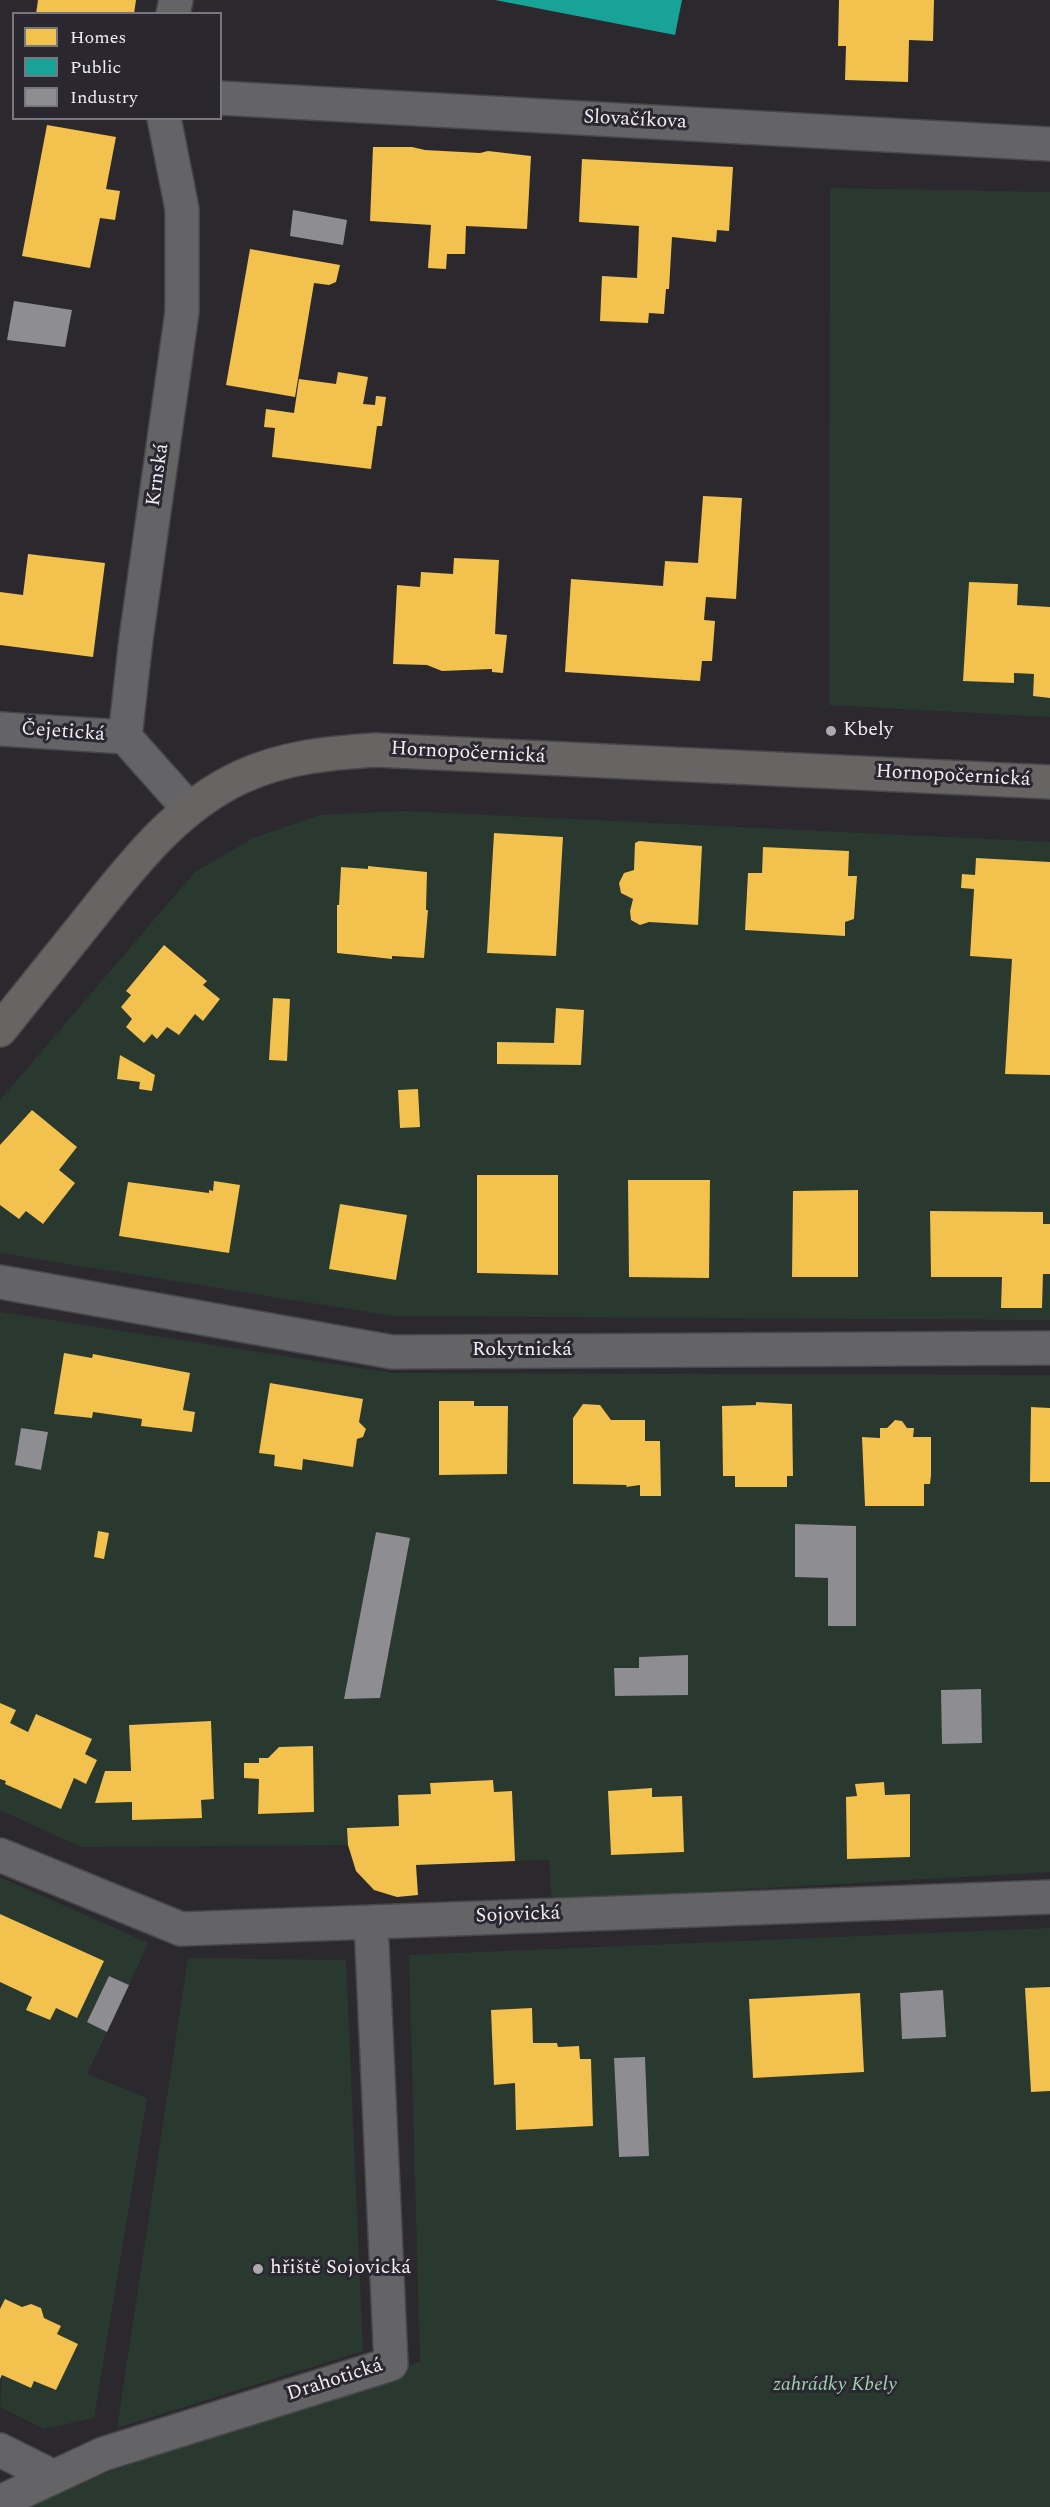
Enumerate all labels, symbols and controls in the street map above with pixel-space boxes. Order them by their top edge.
legend [12,12,222,120]
text: Homes [70,24,126,51]
text: Public [70,54,121,81]
text: Industry [70,84,138,111]
street label: Slovačíkova [583,106,687,136]
street label: Krnská [143,442,175,508]
street label: Čejetická [20,718,106,748]
place label: Kbely [843,719,893,743]
marker: Kbely [824,724,838,738]
street label: Hornopočernická [390,738,546,770]
street label: Hornopočernická [875,761,1031,793]
street label: Rokytnická [472,1339,572,1363]
street label: Sojovická [475,1903,561,1929]
place label: hřiště Sojovická [270,2257,411,2281]
marker: hřiště Sojovická [251,2262,265,2276]
street label: Drahotická [284,2354,386,2408]
park label: zahrádky Kbely [773,2374,897,2398]

